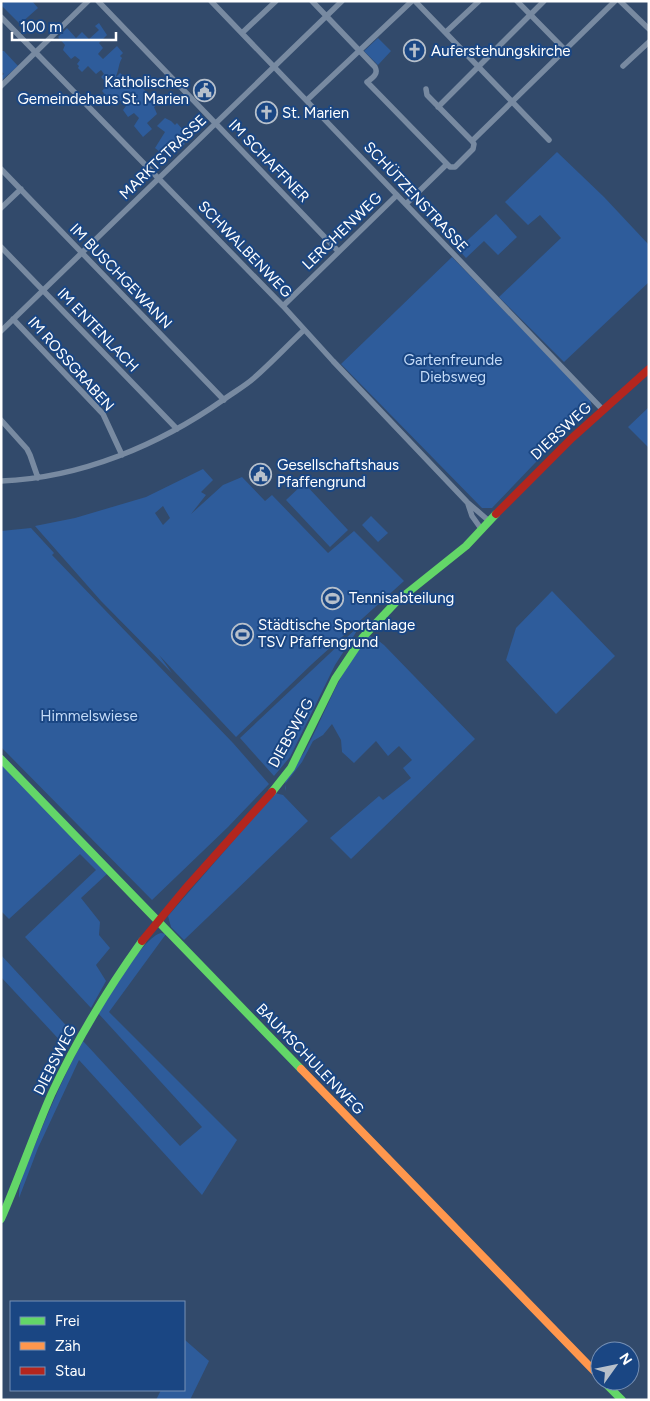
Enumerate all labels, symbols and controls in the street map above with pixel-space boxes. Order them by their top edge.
scale bar [12,10,116,42]
text: 100 m [20,18,62,36]
church icon: Auferstehungskirche [403,39,427,63]
place label: Auferstehungskirche [431,42,571,60]
place label: Katholisches Gemeindehaus St. Marien [17,73,189,108]
public building icon: Katholisches Gemeindehaus St. Marien [193,79,217,103]
church icon: St. Marien [254,101,278,125]
place label: St. Marien [282,104,349,122]
street label: MARKTSTRASSE [116,111,210,203]
street label: IM SCHAFFNER [225,116,313,206]
street label: SCHÜTZENSTRASSE [360,138,472,256]
street label: LERCHENWEG [299,189,385,273]
street label: SCHWALBENWEG [194,197,296,301]
street label: IM BUSCHGEWANN [66,220,176,332]
street label: IM ENTENLACH [54,284,142,376]
street label: IM ROSSGRABEN [24,313,118,415]
park label: Gartenfreunde Diebsweg [404,351,502,386]
street label: DIEBSWEG [527,398,595,464]
place label: Gesellschaftshaus Pfaffengrund [277,456,399,491]
public building icon: Gesellschaftshaus Pfaffengrund [249,462,273,486]
sports icon: Tennisabteilung [321,586,345,610]
place label: Tennisabteilung [349,589,454,607]
place label: Städtische Sportanlage TSV Pfaffengrund [258,616,415,651]
sports icon: Städtische Sportanlage TSV Pfaffengrund [230,622,254,646]
street label: DIEBSWEG [265,695,317,771]
park label: Himmelswiese [40,707,138,725]
street label: BAUMSCHULENWEG [252,1000,368,1118]
street label: DIEBSWEG [30,1022,80,1098]
legend [10,1301,185,1391]
text: Frei [55,1312,80,1330]
text: Zäh [55,1337,81,1355]
north arrow [590,1341,640,1391]
text: N [615,1350,636,1368]
text: Stau [55,1362,86,1380]

